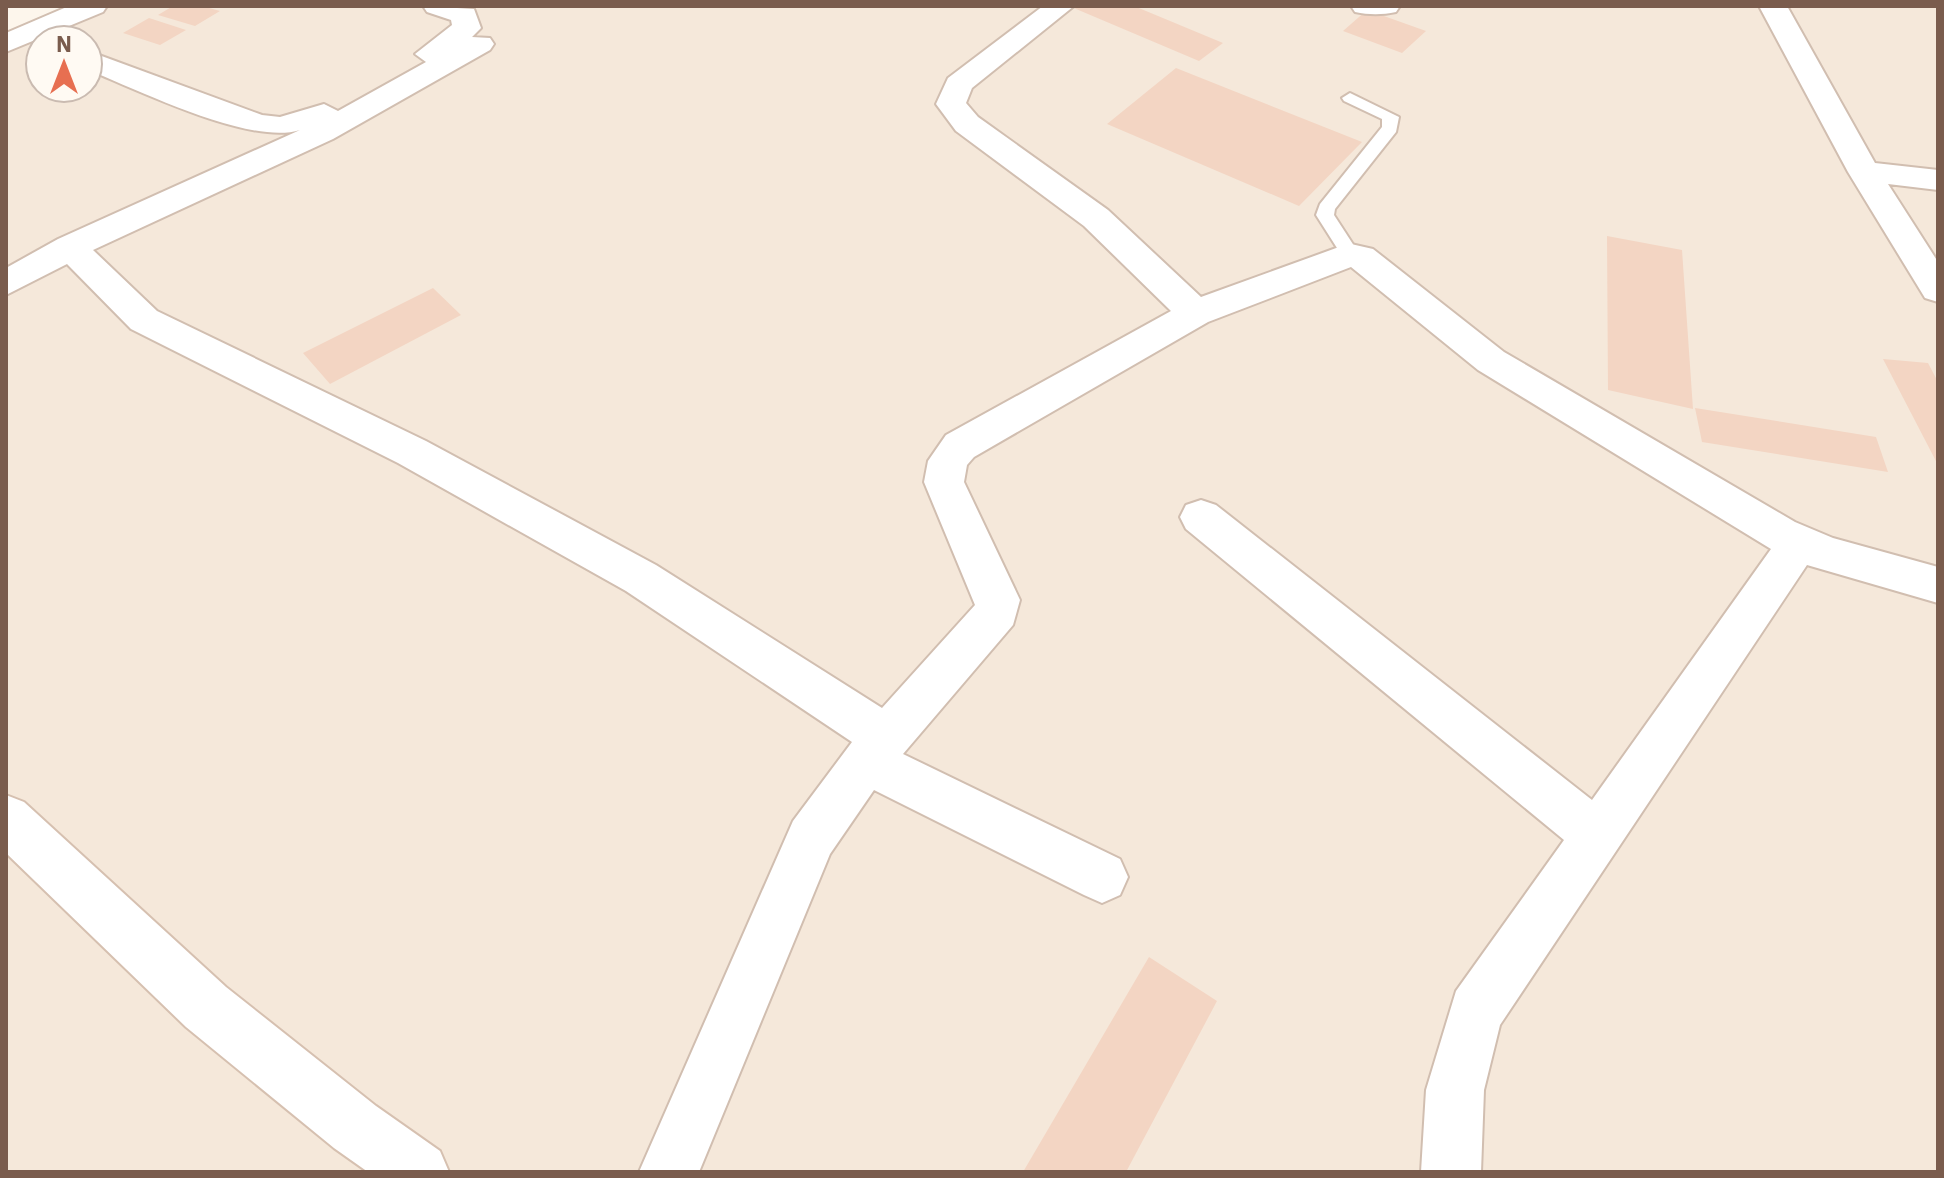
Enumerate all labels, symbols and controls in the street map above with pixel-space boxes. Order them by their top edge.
north arrow [24,24,104,104]
text: N [56,29,72,58]

